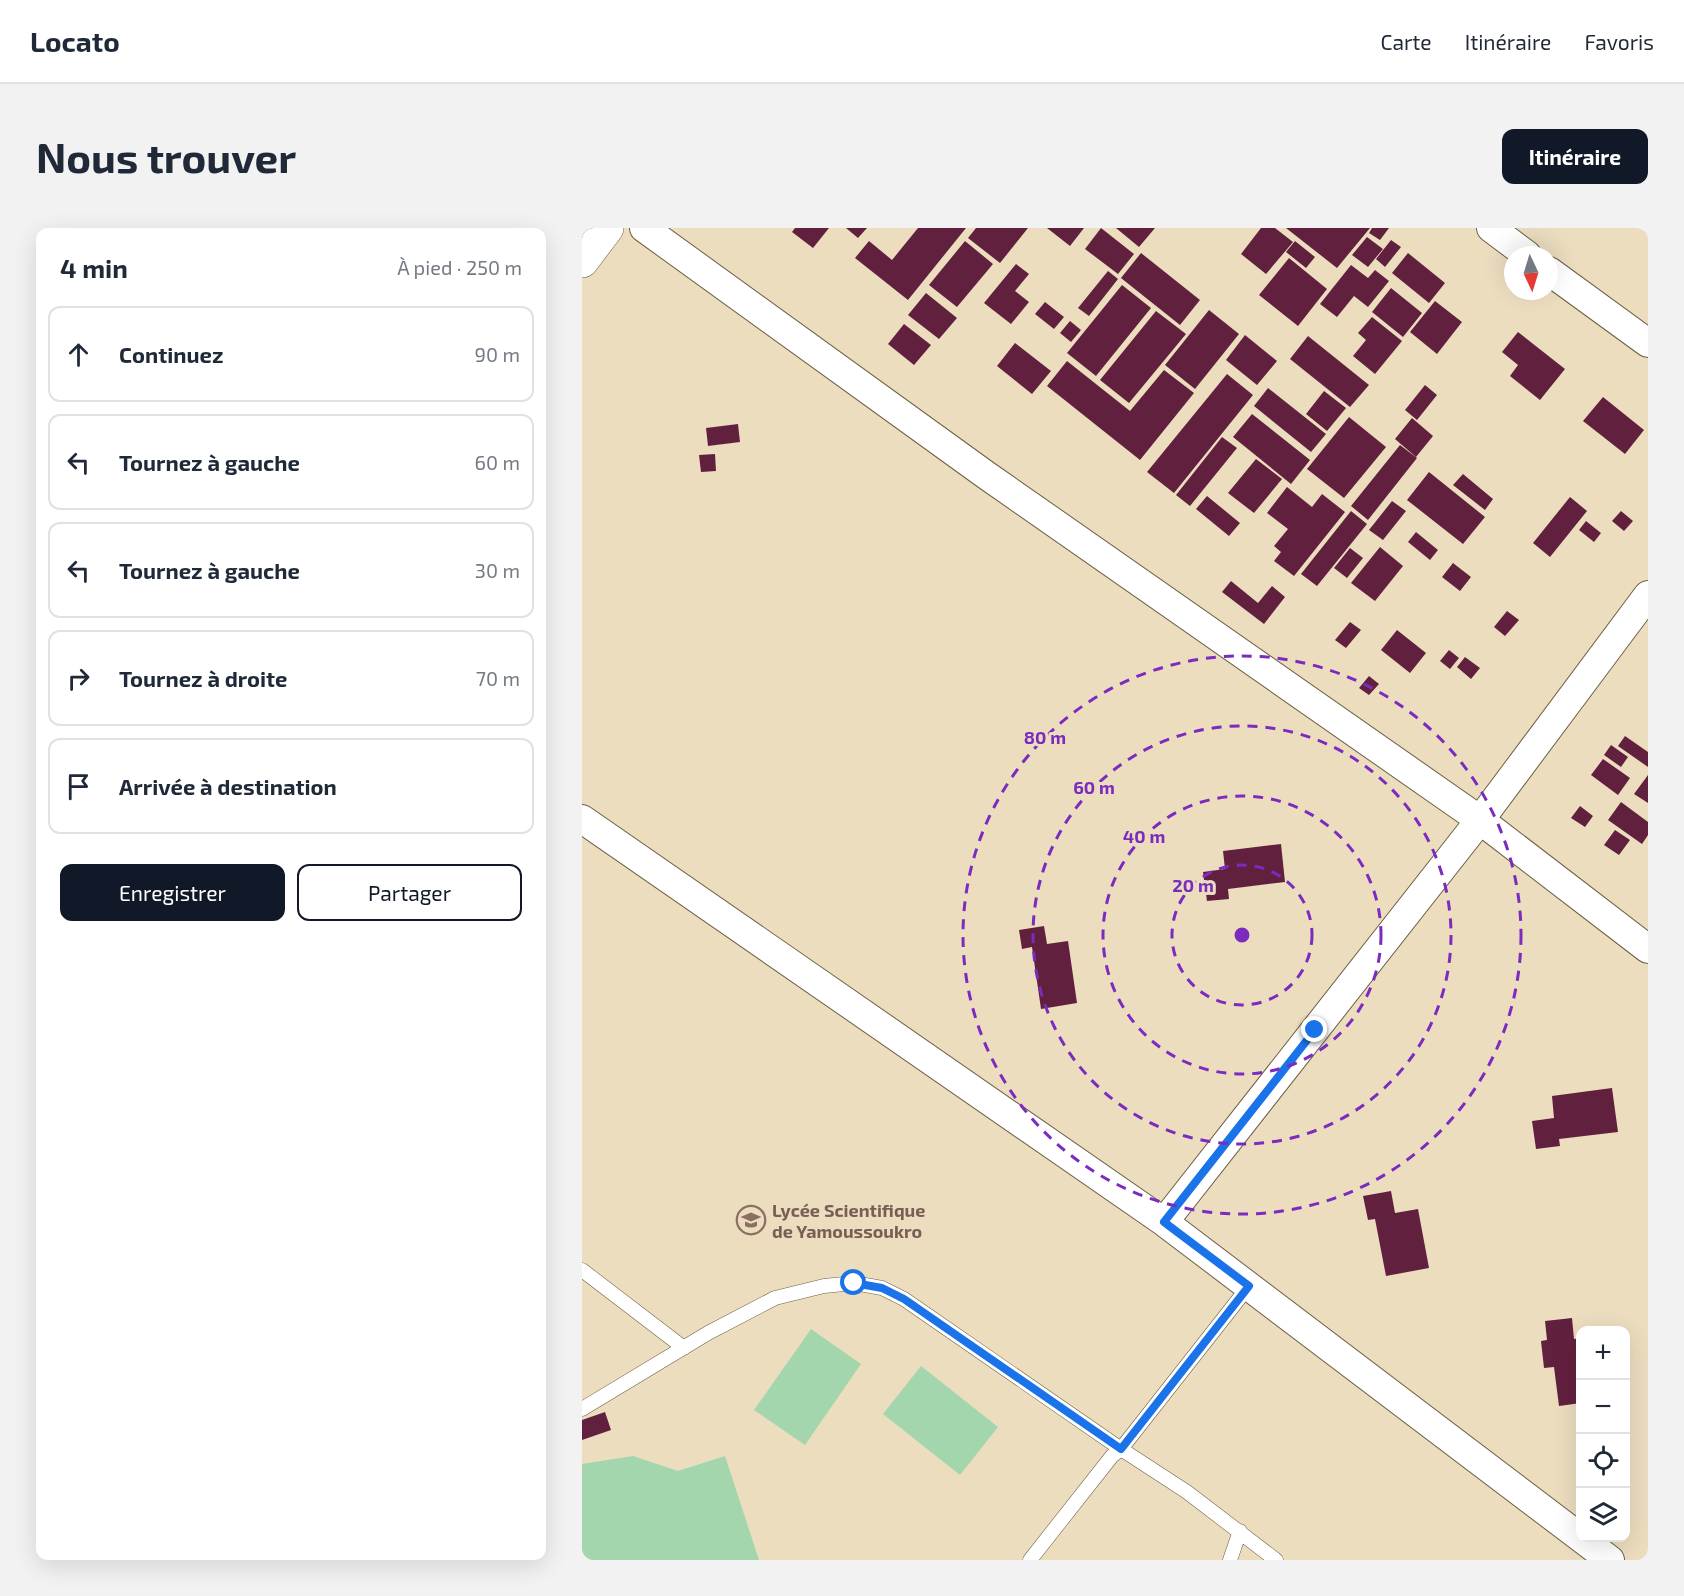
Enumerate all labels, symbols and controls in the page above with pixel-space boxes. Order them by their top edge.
text: Locato [30,24,120,58]
text: Carte [1380,29,1432,54]
text: Itinéraire [1465,29,1551,54]
text: Favoris [1584,29,1654,54]
button: Itinéraire [1502,129,1648,184]
text: Nous trouver [36,131,296,181]
north arrow [1504,246,1558,300]
text: 4 min [60,252,128,283]
text: À pied · 250 m [397,255,522,279]
icon: ahead [62,338,95,371]
text: Continuez [119,341,223,367]
text: 90 m [475,342,520,366]
icon: left [62,446,95,479]
text: Tournez à gauche [119,449,300,475]
text: 60 m [475,450,520,474]
icon: left [62,554,95,587]
text: Tournez à gauche [119,557,300,583]
text: 30 m [475,558,520,582]
icon: right [62,662,95,695]
text: Tournez à droite [119,665,288,691]
text: 70 m [476,666,520,690]
text: 80 m [1024,726,1066,748]
icon: arrive [62,770,95,803]
text: Arrivée à destination [119,773,337,799]
text: 60 m [1073,776,1115,798]
text: 40 m [1123,825,1165,847]
button: Enregistrer [60,864,285,921]
button: Partager [297,864,522,921]
text: 20 m [1172,874,1214,896]
centre of rings [1232,925,1252,945]
route end [1301,1016,1327,1042]
place label: Lycée Scientifique de Yamoussoukro [772,1199,925,1242]
school or university icon: Lycée Scientifique de Yamoussoukro [735,1204,767,1236]
route start [840,1269,866,1295]
map controls [1576,1326,1630,1542]
button: + [1576,1326,1630,1380]
button: − [1576,1380,1630,1434]
button: locate [1576,1434,1630,1488]
button: layers [1576,1488,1630,1542]

